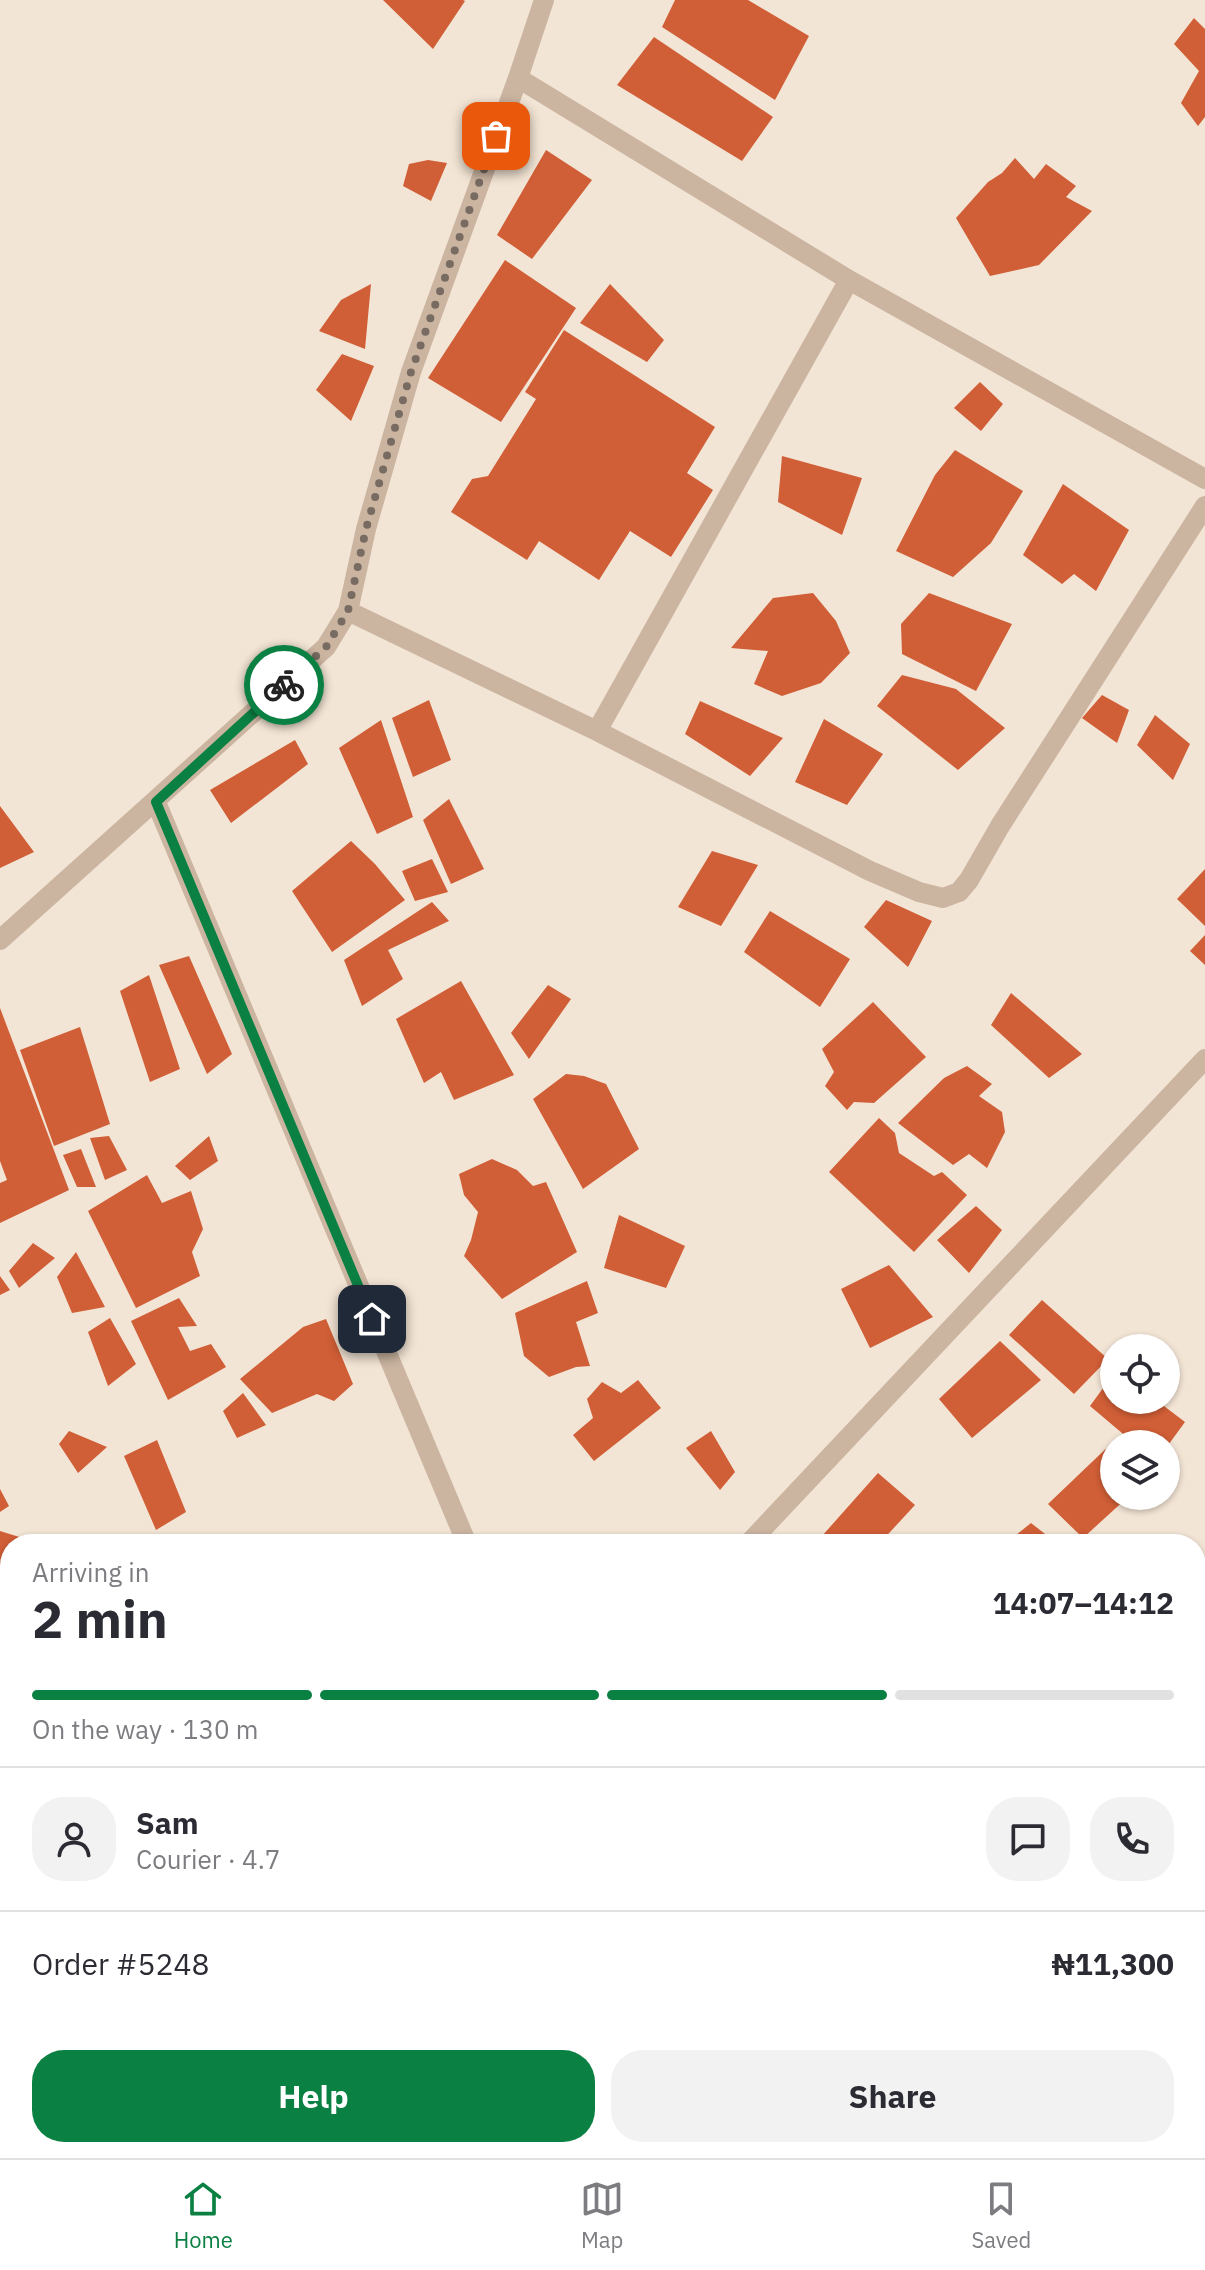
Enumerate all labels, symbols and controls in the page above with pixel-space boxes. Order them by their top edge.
pin [462,102,530,170]
icon: bag [474,114,518,158]
courier [244,645,324,725]
icon: bike [262,663,306,707]
pin [338,1285,406,1353]
icon: home [350,1297,394,1341]
map controls [1100,1334,1180,1510]
button: locate [1100,1334,1180,1414]
button: layers [1100,1430,1180,1510]
text: Arriving in [32,1555,149,1589]
text: 14:07–14:12 [993,1583,1174,1622]
text: 2 min [32,1585,168,1652]
text: On the way · 130 m [32,1712,258,1746]
button: person [32,1797,116,1881]
button: chat [986,1797,1070,1881]
button: phone [1090,1797,1174,1881]
text: Sam [136,1803,199,1842]
text: Courier · 4.7 [136,1842,280,1876]
text: Order #5248 [32,1944,209,1983]
text: ₦11,300 [1051,1944,1174,1983]
button: Help [32,2050,595,2142]
button: Share [611,2050,1174,2142]
tab: Home [174,2177,233,2254]
tab: Map [580,2177,624,2254]
tab: Saved [971,2177,1031,2254]

